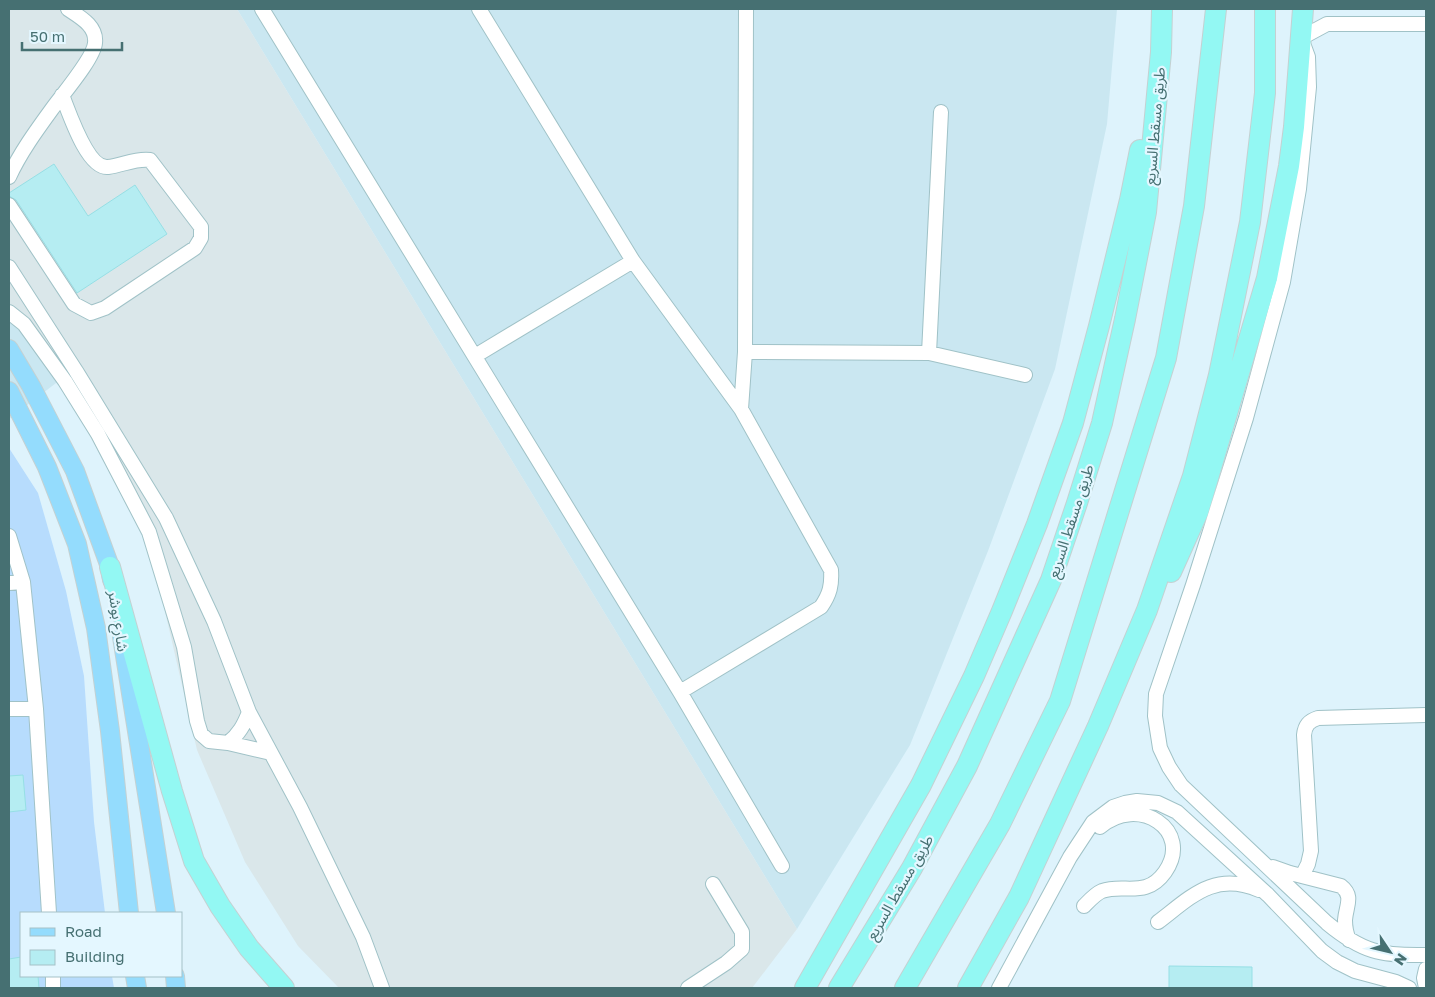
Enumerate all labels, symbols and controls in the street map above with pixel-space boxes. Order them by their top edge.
scale bar [22,20,122,52]
text: 50 m [30,27,65,45]
street label: طريق مسقط السريع [1140,66,1172,186]
street label: طريق مسقط السريع [1043,462,1101,581]
street label: شارع بوشر [101,588,133,654]
street label: طريق مسقط السريع [862,831,940,945]
legend [20,912,182,977]
text: Road [65,922,102,940]
north arrow [1365,927,1415,977]
text: Building [65,947,125,965]
text: N [1391,951,1411,969]

